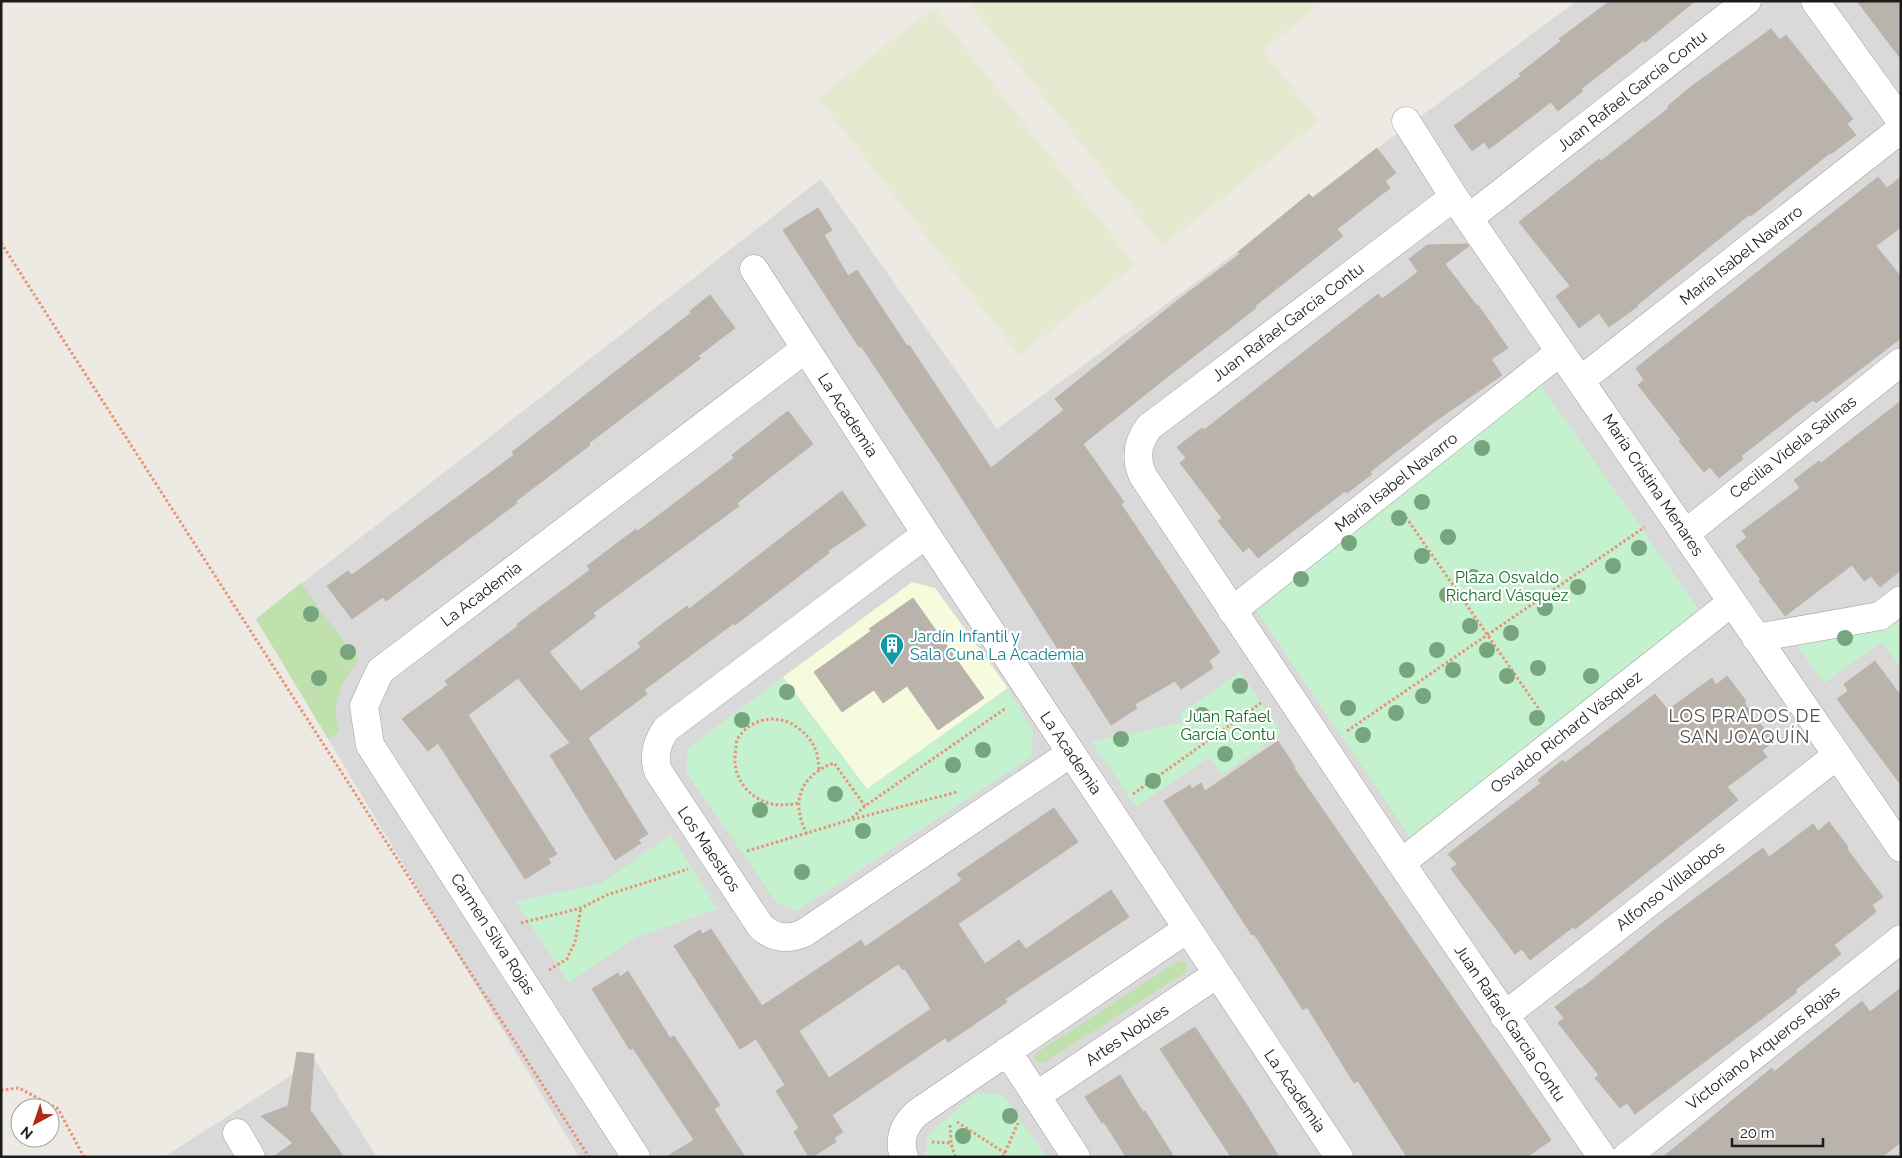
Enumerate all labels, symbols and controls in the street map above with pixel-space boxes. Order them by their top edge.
street label: Juan Rafael García Contu [1553,27,1711,155]
street label: María Isabel Navarro [1676,201,1806,309]
street label: Juan Rafael García Contu [1209,259,1367,385]
street label: La Academia [814,370,882,460]
street label: Cecilia Videla Salinas [1726,391,1860,502]
street label: María Cristina Menares [1598,410,1708,560]
street label: María Isabel Navarro [1331,428,1461,536]
street label: La Academia [437,558,525,630]
park label: Plaza Osvaldo Richard Vásquez [1446,568,1568,605]
place label: Jardín Infantil y Sala Cuna La Academia [910,627,1084,664]
building icon: Jardín Infantil y Sala Cuna La Academia [879,632,905,666]
street label: Osvaldo Richard Vásquez [1486,667,1646,797]
district label: LOS PRADOS DE SAN JOAQUÍN [1669,705,1821,747]
park label: Juan Rafael García Contu [1180,707,1276,744]
street label: La Academia [1036,708,1106,798]
street label: Los Maestros [674,803,744,895]
street label: Alfonso Villalobos [1612,838,1728,934]
street label: Carmen Silva Rojas [447,870,540,999]
street label: Juan Rafael García Contu [1450,941,1570,1105]
street label: Victoriano Arqueros Rojas [1682,982,1844,1114]
street label: Artes Nobles [1082,1000,1172,1070]
street label: La Academia [1260,1046,1330,1136]
north arrow [10,1098,60,1148]
scale bar [1732,1116,1823,1148]
text: N [17,1123,36,1143]
text: 20 m [1740,1124,1775,1142]

